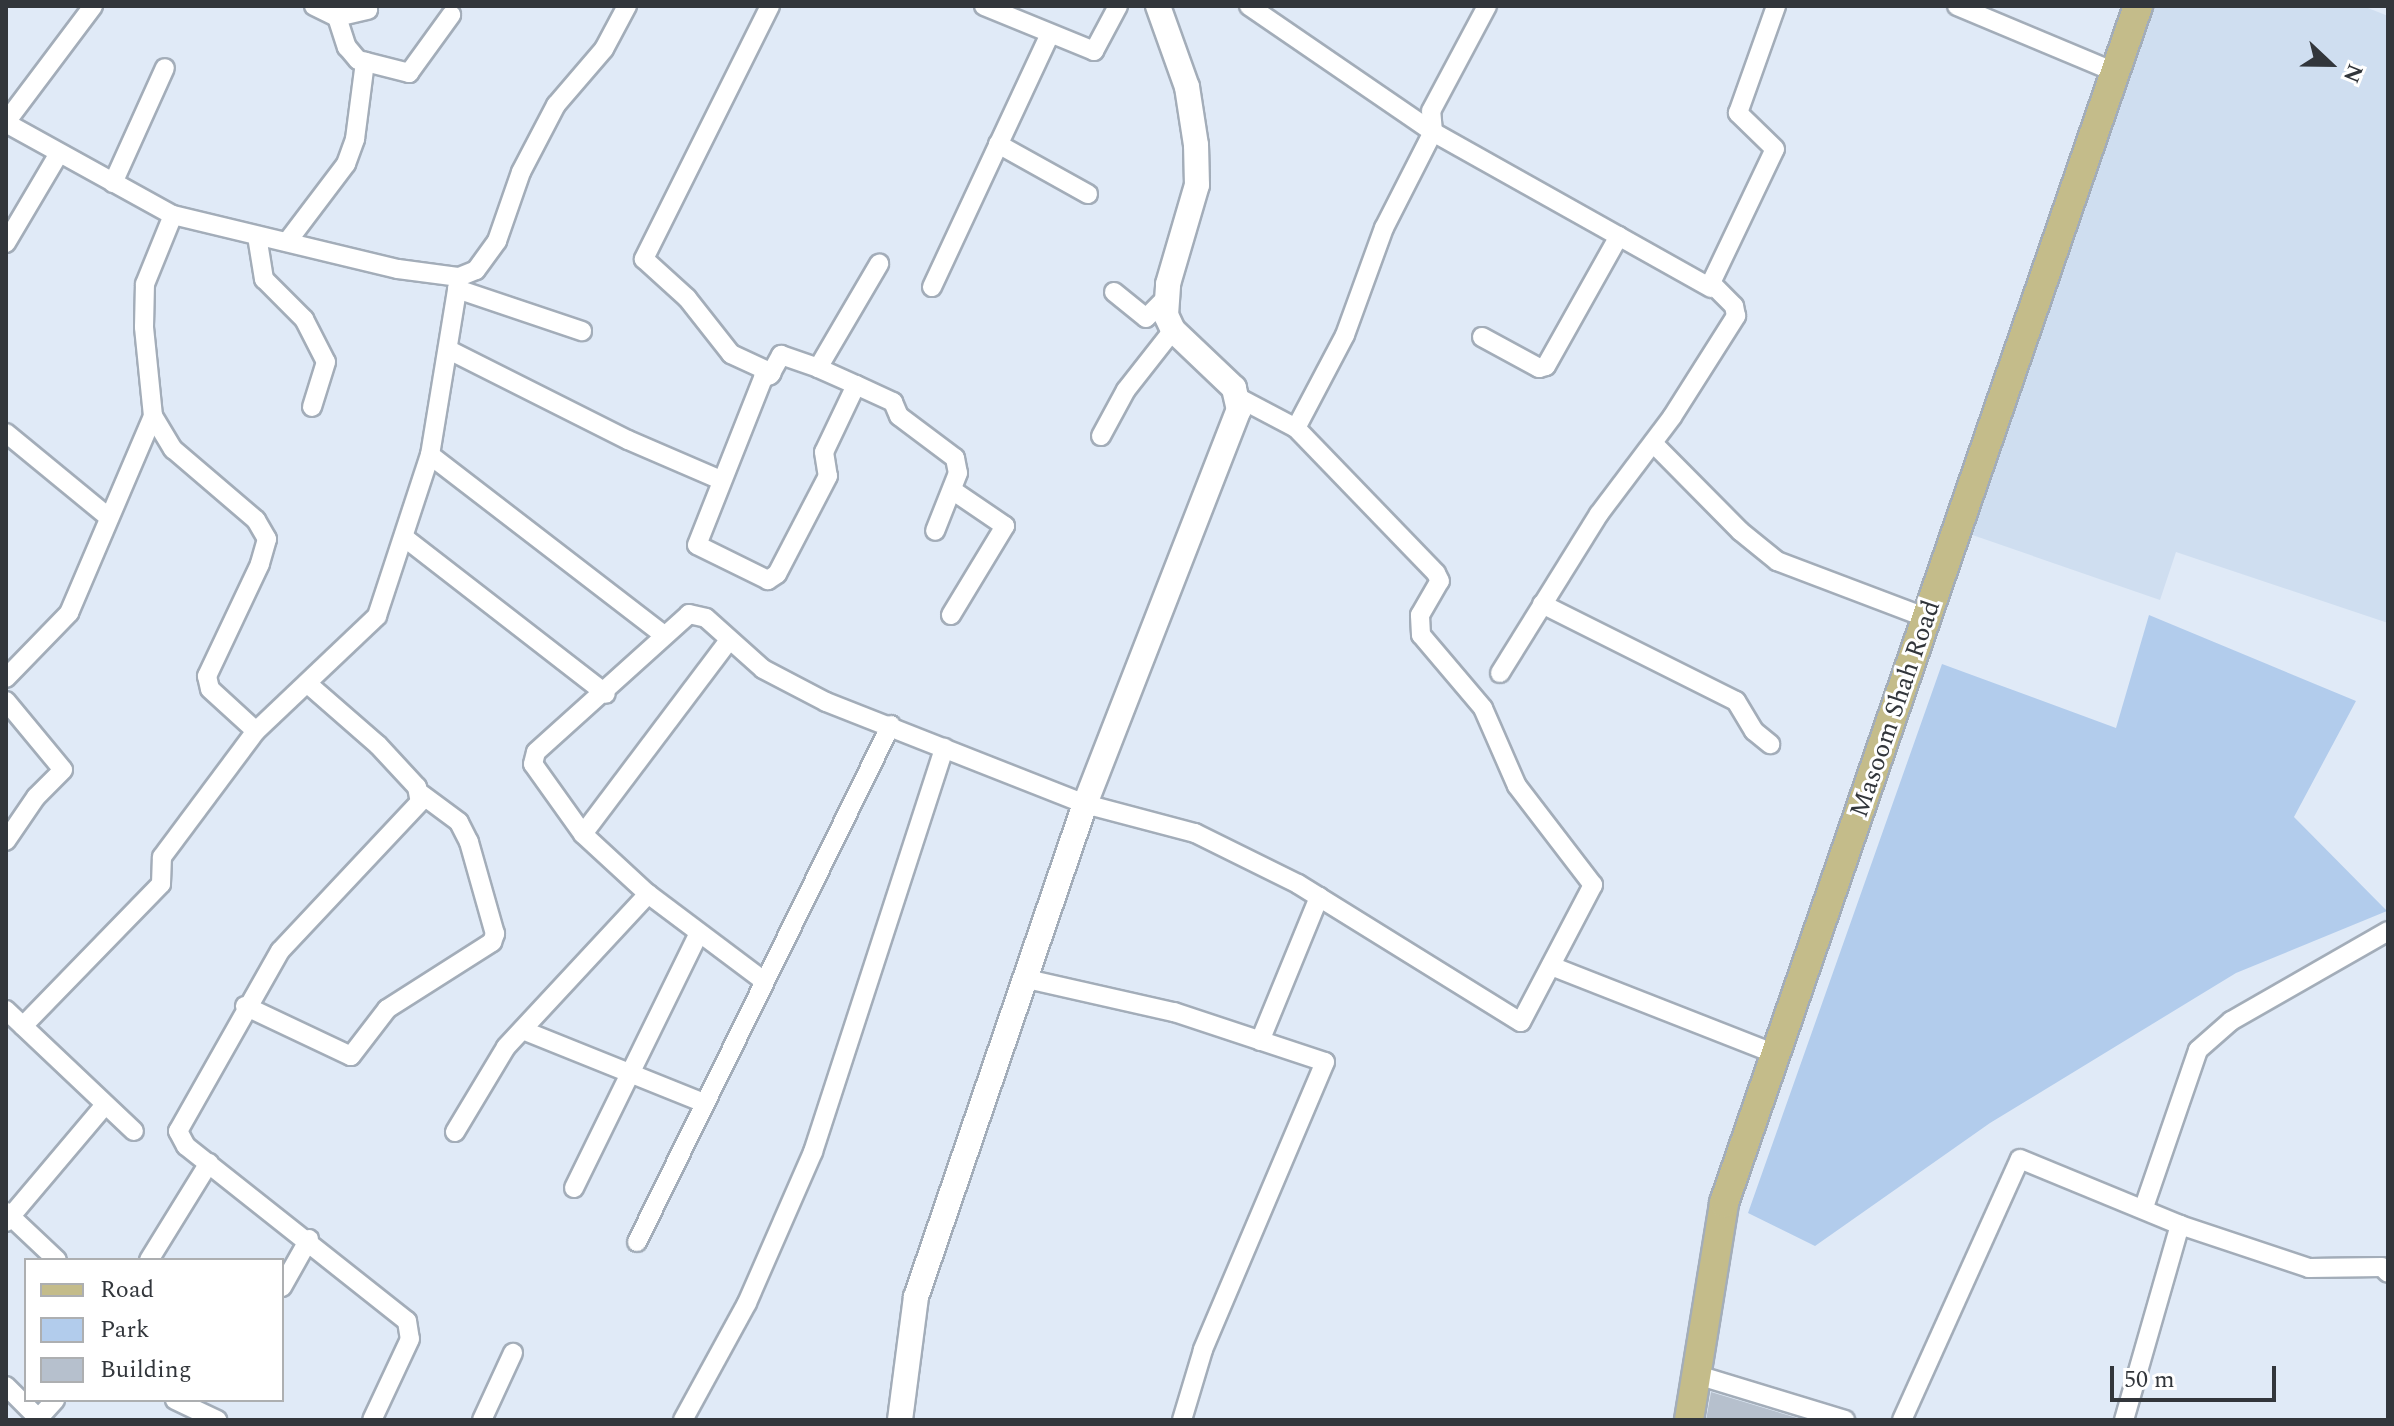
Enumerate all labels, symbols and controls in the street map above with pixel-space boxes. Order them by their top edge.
north arrow [2290,24,2370,104]
text: N [2334,59,2371,88]
street label: Masoom Shah Road [1844,596,1948,822]
legend [24,1258,284,1402]
text: Road [100,1272,154,1308]
text: Park [100,1312,150,1348]
scale bar [2114,1350,2280,1400]
text: Building [100,1352,192,1388]
text: 50 m [2124,1362,2175,1398]

